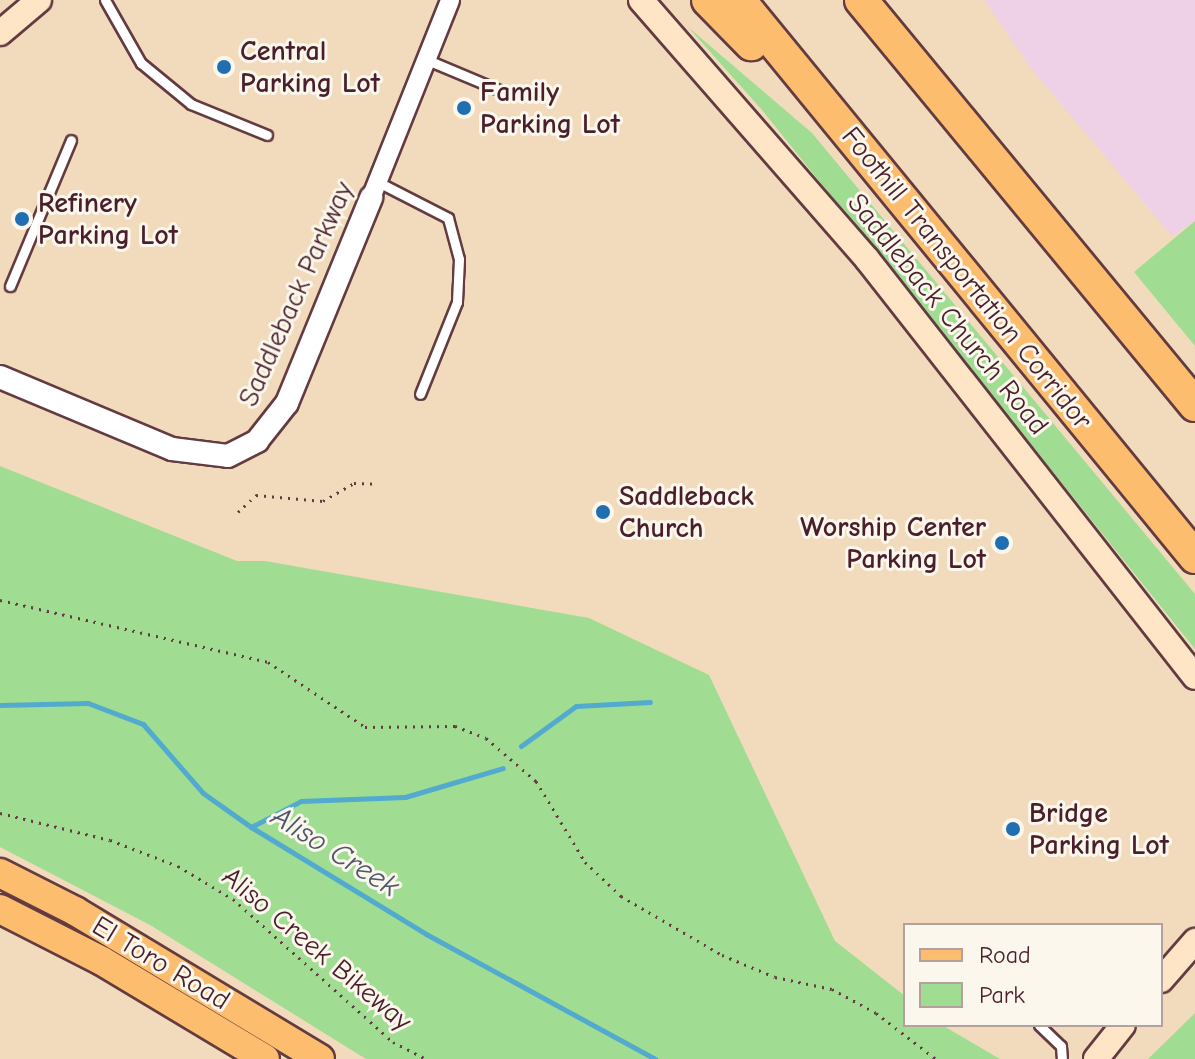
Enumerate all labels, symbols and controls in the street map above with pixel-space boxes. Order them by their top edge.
place label: Central Parking Lot [240,34,380,100]
marker: Central Parking Lot [215,58,233,76]
place label: Family Parking Lot [480,75,620,141]
marker: Family Parking Lot [455,99,473,117]
street label: Foothill Transportation Corridor [835,120,1099,436]
street label: Saddleback Parkway [231,176,361,412]
place label: Refinery Parking Lot [38,186,178,252]
street label: Saddleback Church Road [840,187,1056,441]
marker: Refinery Parking Lot [13,210,31,228]
place label: Saddleback Church [619,479,754,545]
marker: Saddleback Church [594,503,612,521]
place label: Worship Center Parking Lot [800,510,986,576]
marker: Worship Center Parking Lot [993,534,1011,552]
place label: Bridge Parking Lot [1029,796,1169,862]
water label: Aliso Creek [265,799,405,905]
marker: Bridge Parking Lot [1004,820,1022,838]
street label: Aliso Creek Bikeway [215,860,419,1038]
street label: El Toro Road [86,909,236,1017]
legend [903,923,1163,1027]
text: Road [979,941,1031,969]
text: Park [979,981,1025,1009]

